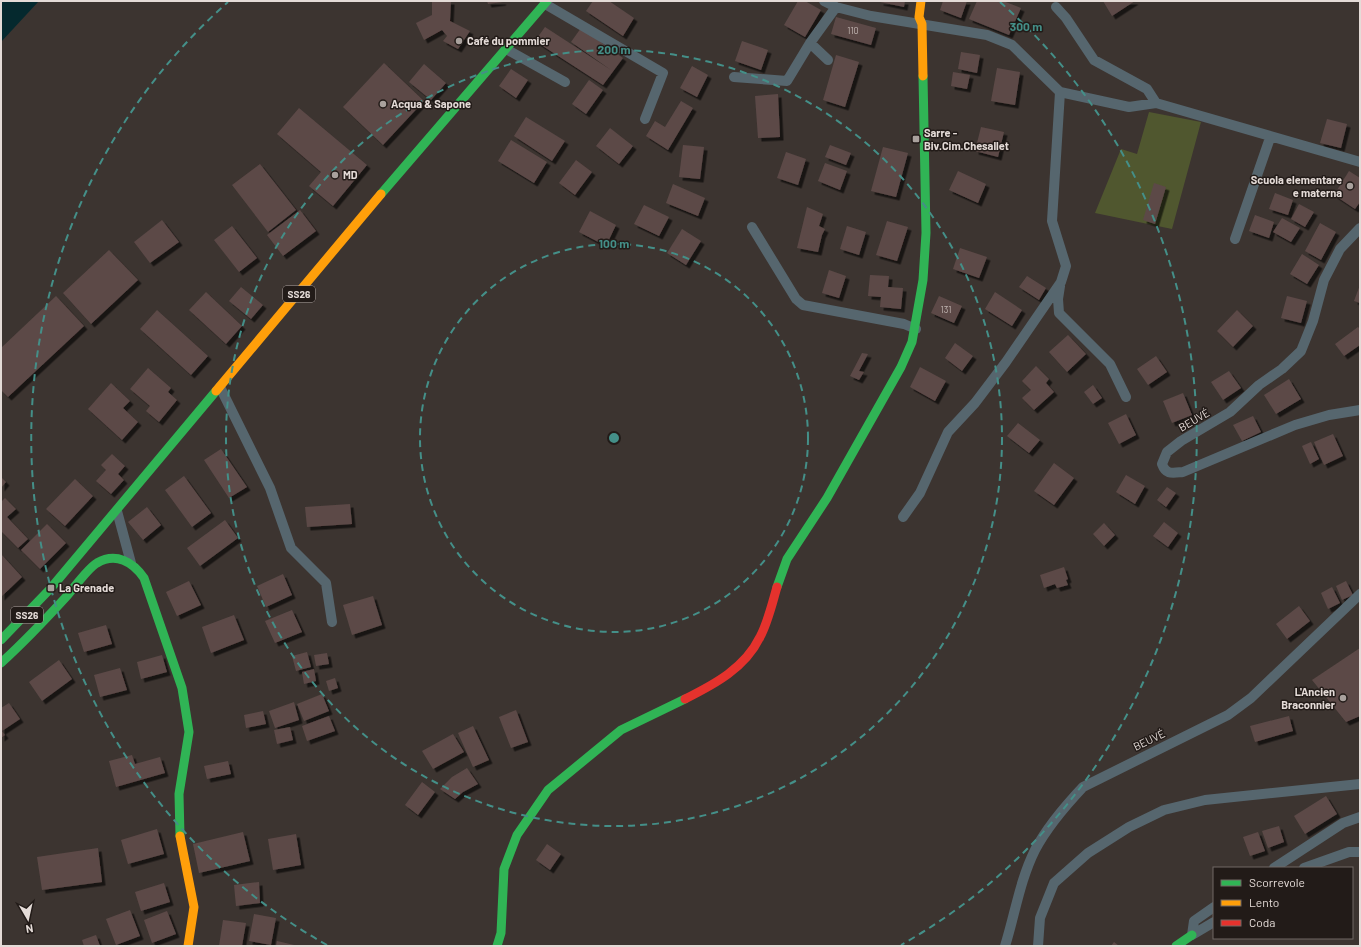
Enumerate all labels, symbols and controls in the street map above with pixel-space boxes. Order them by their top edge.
text: 300 m [1010,19,1042,33]
house number: 110 [847,25,859,36]
place label: Café du pommier [467,34,550,47]
marker: Café du pommier [454,36,464,46]
text: 200 m [598,42,630,56]
place label: Acqua & Sapone [391,97,471,110]
marker: Acqua & Sapone [378,99,388,109]
place label: Sarre - Biv.Cim.Chesallet [924,126,1009,152]
marker: Sarre - Biv.Cim.Chesallet [911,134,921,144]
place label: MD [343,168,358,181]
marker: MD [330,170,340,180]
place label: Scuola elementare e materna [1251,173,1342,199]
marker: Scuola elementare e materna [1345,181,1355,191]
text: 100 m [599,236,629,250]
road number: SS26 [283,286,315,302]
house number: 131 [941,304,951,315]
street label: BEUVÉ [1176,405,1212,434]
centre of rings [607,431,621,445]
place label: La Grenade [59,581,114,594]
marker: La Grenade [46,583,56,593]
road number: SS26 [11,607,43,623]
place label: L'Ancien Braconnier [1281,685,1336,711]
marker: L'Ancien Braconnier [1338,693,1348,703]
street label: BEUVÉ [1131,726,1167,753]
legend [1213,867,1353,939]
text: Scorrevole [1249,875,1305,889]
text: Lento [1249,895,1279,909]
north arrow [8,899,48,939]
text: Coda [1249,915,1276,929]
text: N [25,922,34,936]

